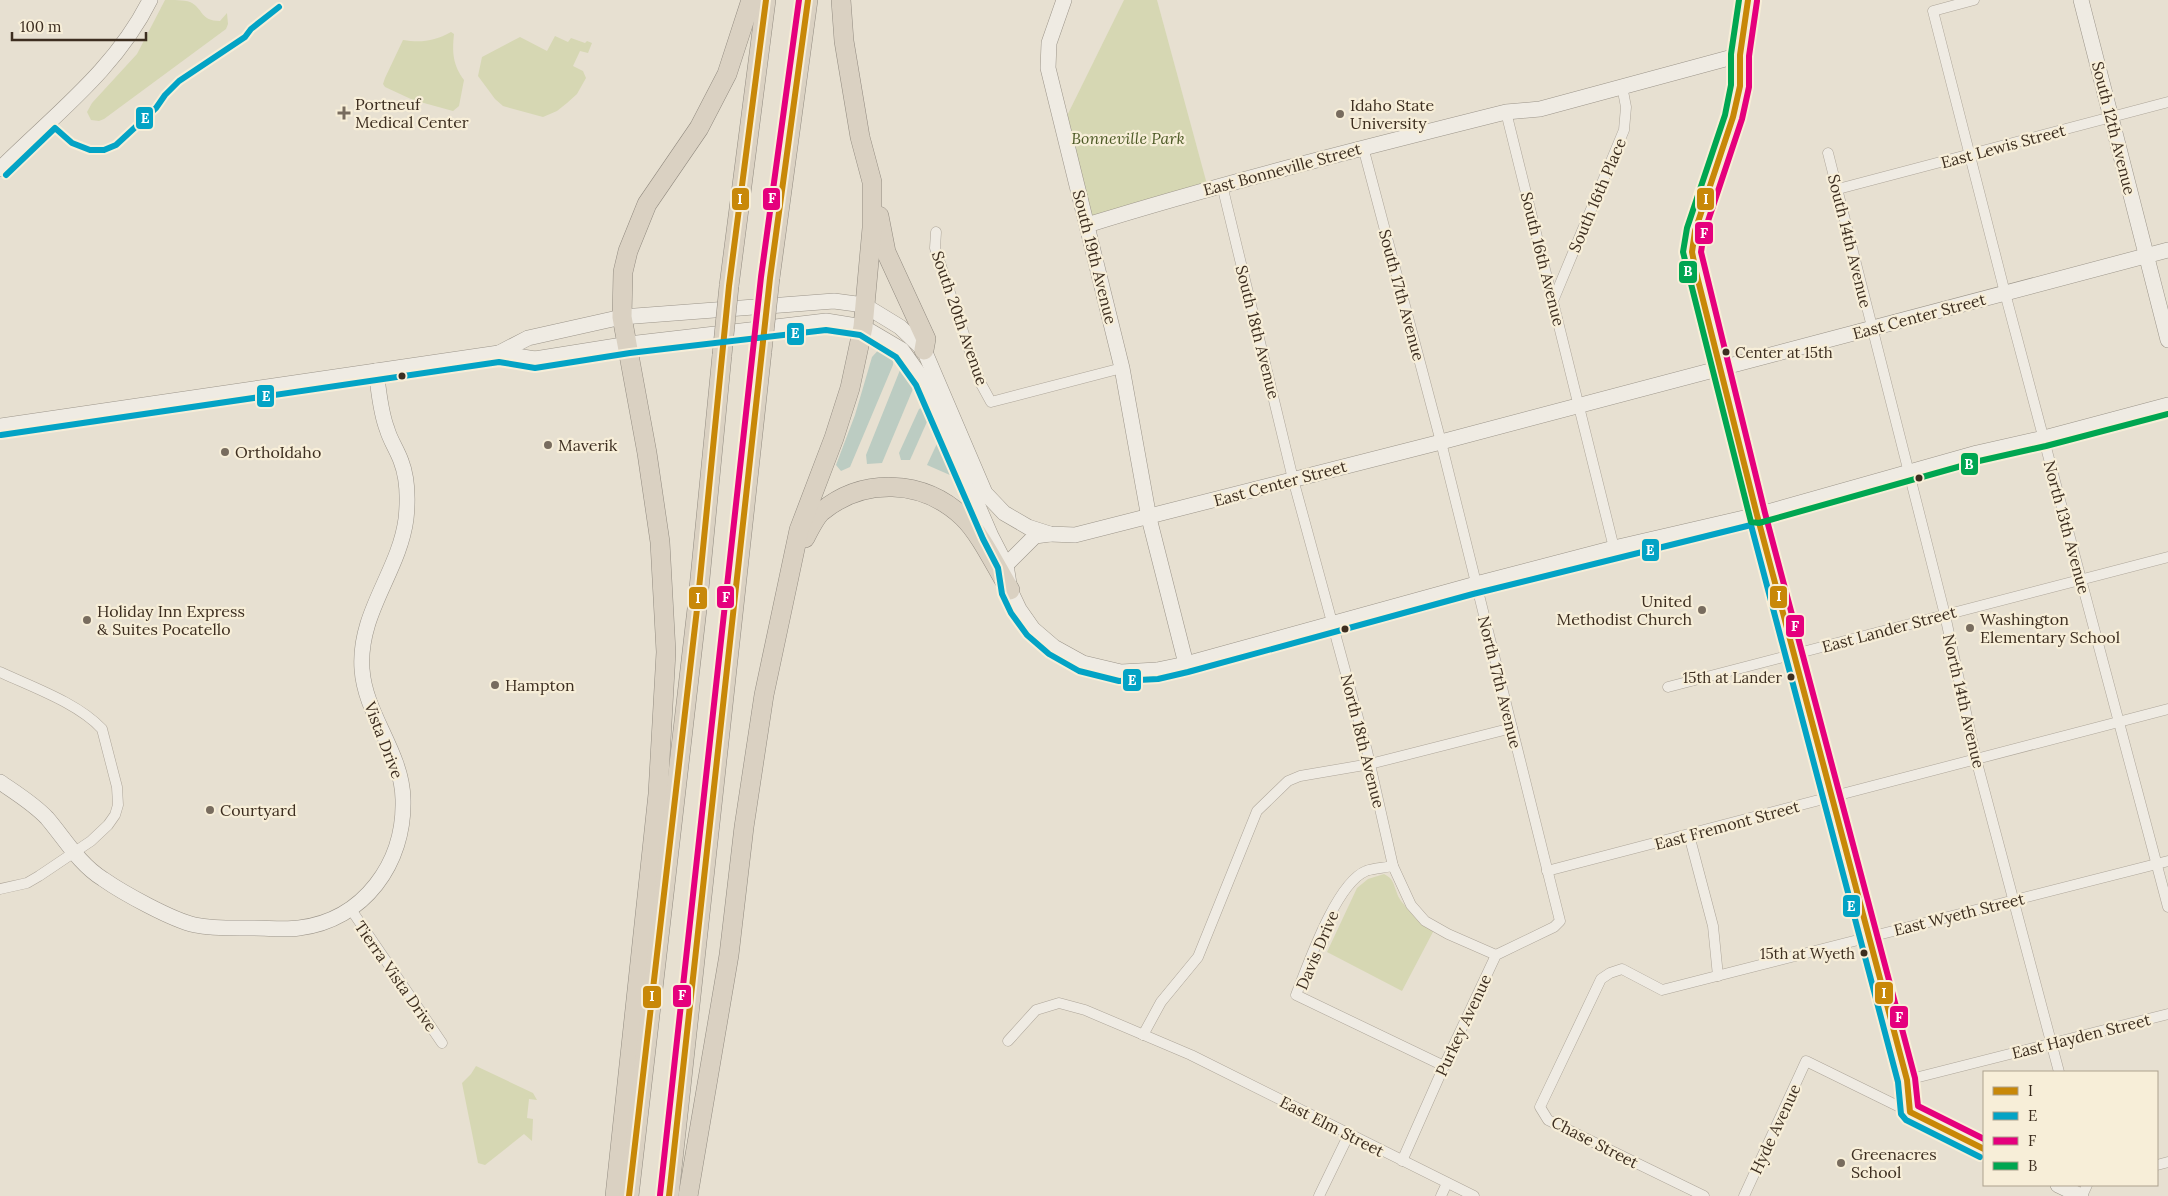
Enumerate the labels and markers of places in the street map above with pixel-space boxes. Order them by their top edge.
place label: Portneuf Medical Center [355,94,469,132]
place label: Idaho State University [1350,95,1435,133]
marker: Portneuf Medical Center [337,106,351,120]
marker: Idaho State University [1334,108,1346,120]
place label: Center at 15th [1735,343,1833,362]
marker: Center at 15th [1721,347,1731,357]
unlabelled marker [397,371,407,381]
place label: Maverik [558,435,618,455]
marker: Maverik [542,439,554,451]
place label: OrthoIdaho [235,442,321,462]
marker: OrthoIdaho [219,446,231,458]
unlabelled marker [1914,473,1924,483]
place label: United Methodist Church [1557,591,1692,629]
place label: Holiday Inn Express & Suites Pocatello [97,601,245,639]
marker: United Methodist Church [1696,604,1708,616]
place label: Washington Elementary School [1980,609,2120,647]
marker: Holiday Inn Express & Suites Pocatello [81,614,93,626]
marker: Washington Elementary School [1964,622,1976,634]
unlabelled marker [1340,624,1350,634]
place label: 15th at Lander [1683,668,1782,687]
marker: 15th at Lander [1786,672,1796,682]
place label: Hampton [505,675,575,695]
marker: Hampton [489,679,501,691]
place label: Courtyard [220,800,297,820]
marker: Courtyard [204,804,216,816]
place label: 15th at Wyeth [1760,944,1855,963]
marker: 15th at Wyeth [1859,948,1869,958]
place label: Greenacres School [1851,1144,1937,1182]
marker: Greenacres School [1835,1157,1847,1169]

